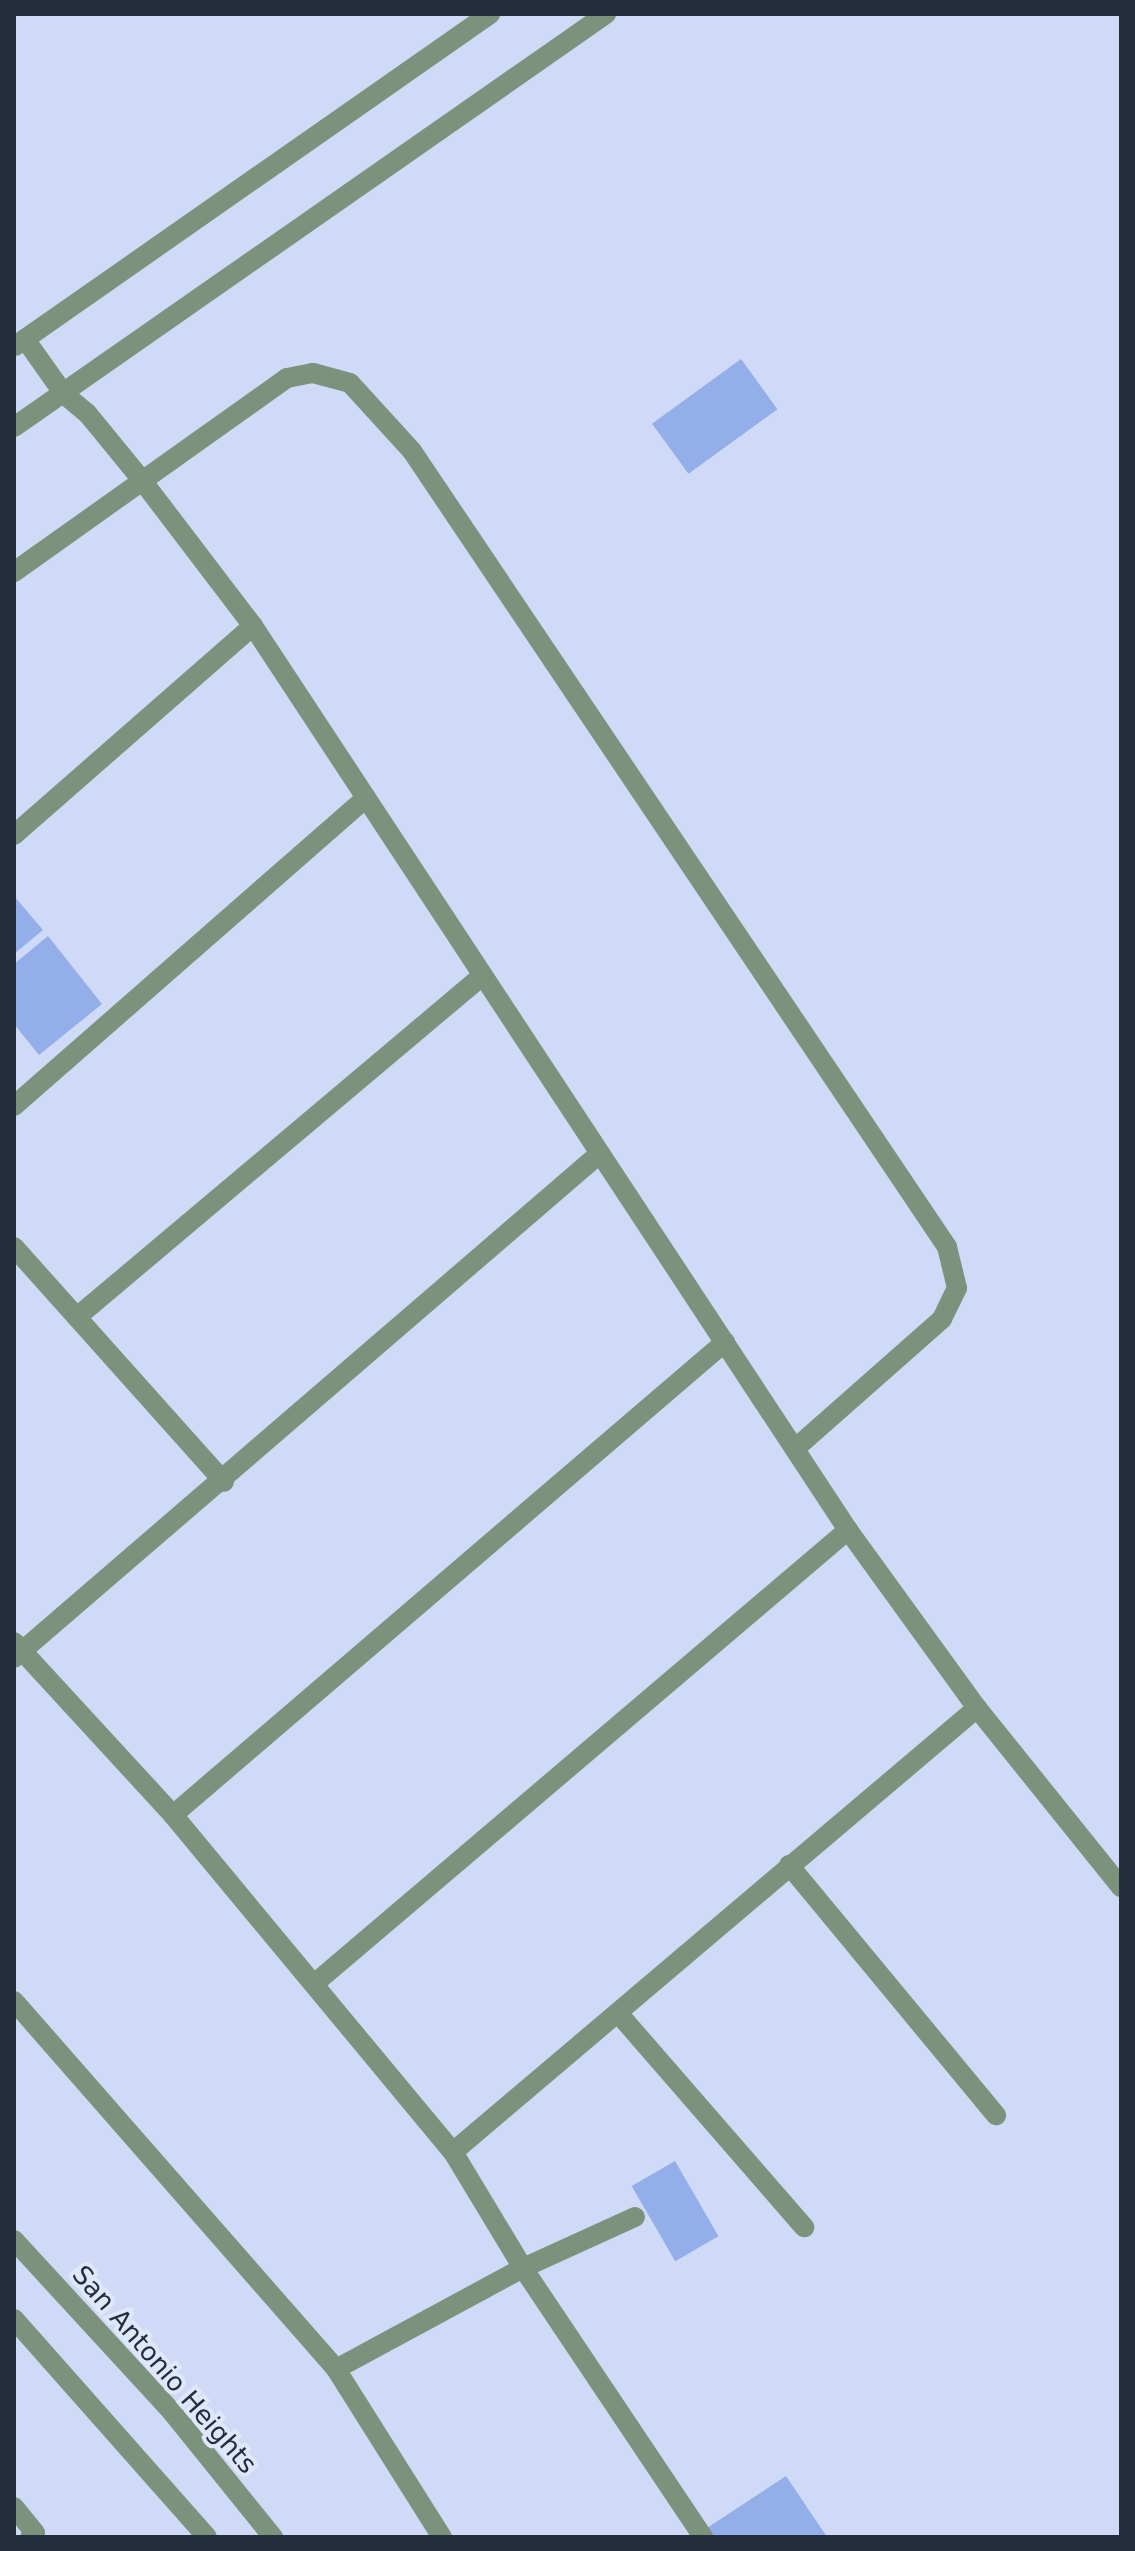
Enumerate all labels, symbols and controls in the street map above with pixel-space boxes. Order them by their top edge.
street label: San Antonio Heights [65,2260,263,2480]

